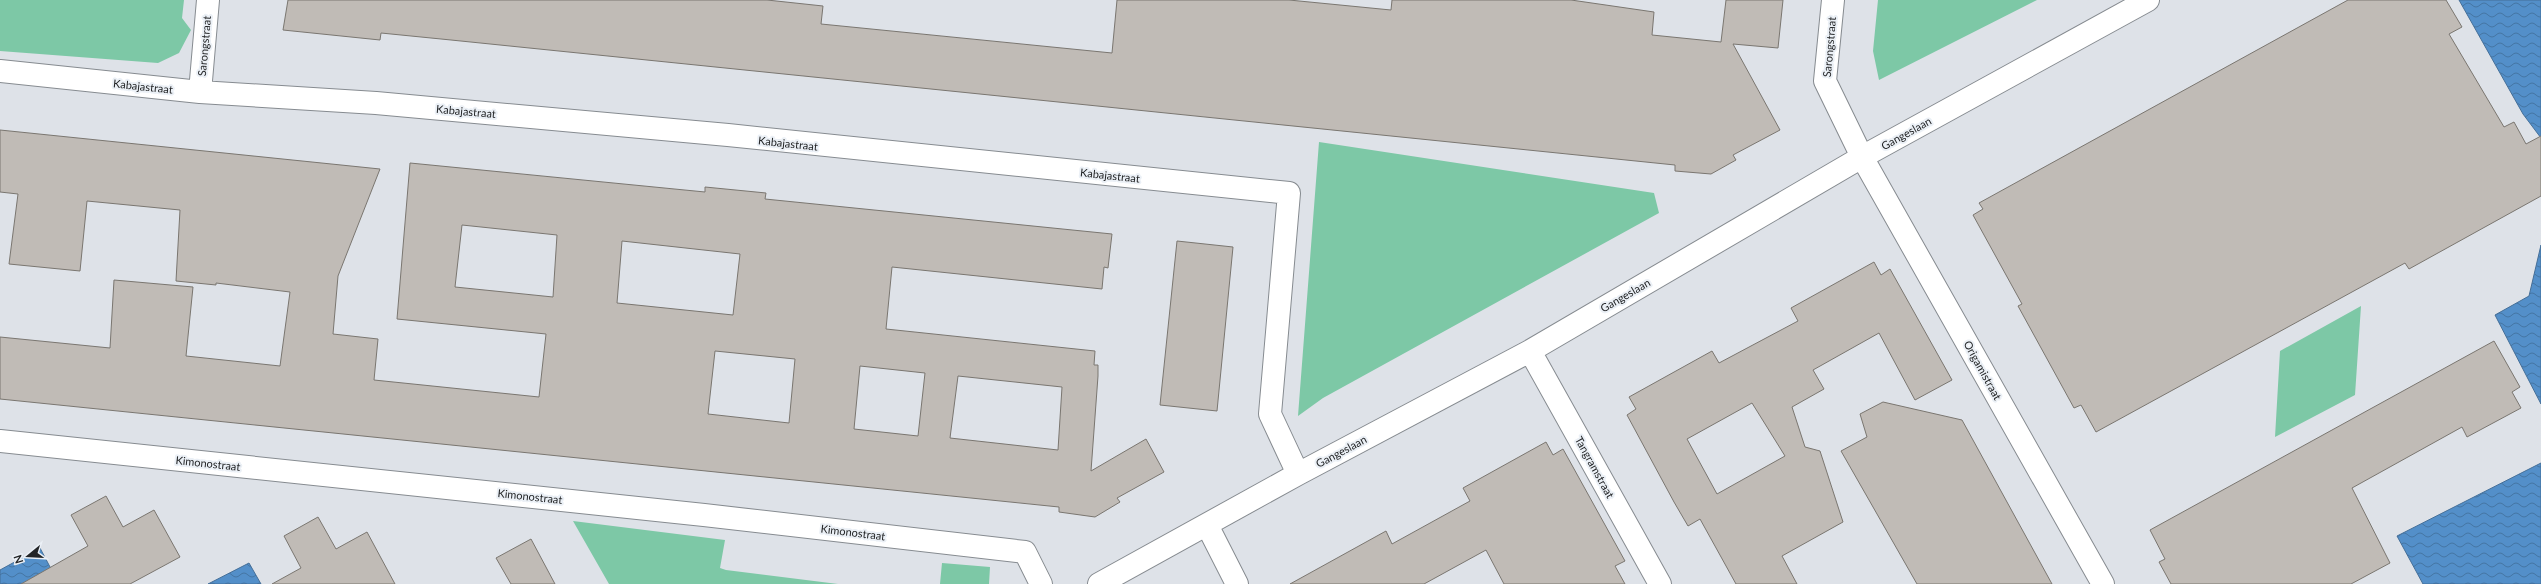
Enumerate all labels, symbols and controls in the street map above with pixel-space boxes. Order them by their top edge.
street label: Sarongstraat [195,15,213,77]
street label: Sarongstraat [1820,16,1838,78]
street label: Kabajastraat [113,76,174,96]
street label: Kabajastraat [436,102,496,120]
street label: Gangeslaan [1879,114,1933,152]
street label: Kabajastraat [758,133,819,153]
street label: Kabajastraat [1080,165,1141,185]
street label: Gangeslaan [1598,275,1652,315]
street label: Origamistraat [1961,338,2005,402]
street label: Gangeslaan [1313,432,1369,470]
street label: Tangramstraat [1573,434,1617,500]
street label: Kimonostraat [175,453,241,473]
street label: Kimonostraat [497,486,563,506]
street label: Kimonostraat [820,522,886,542]
north arrow [8,536,48,576]
text: N [11,553,26,565]

